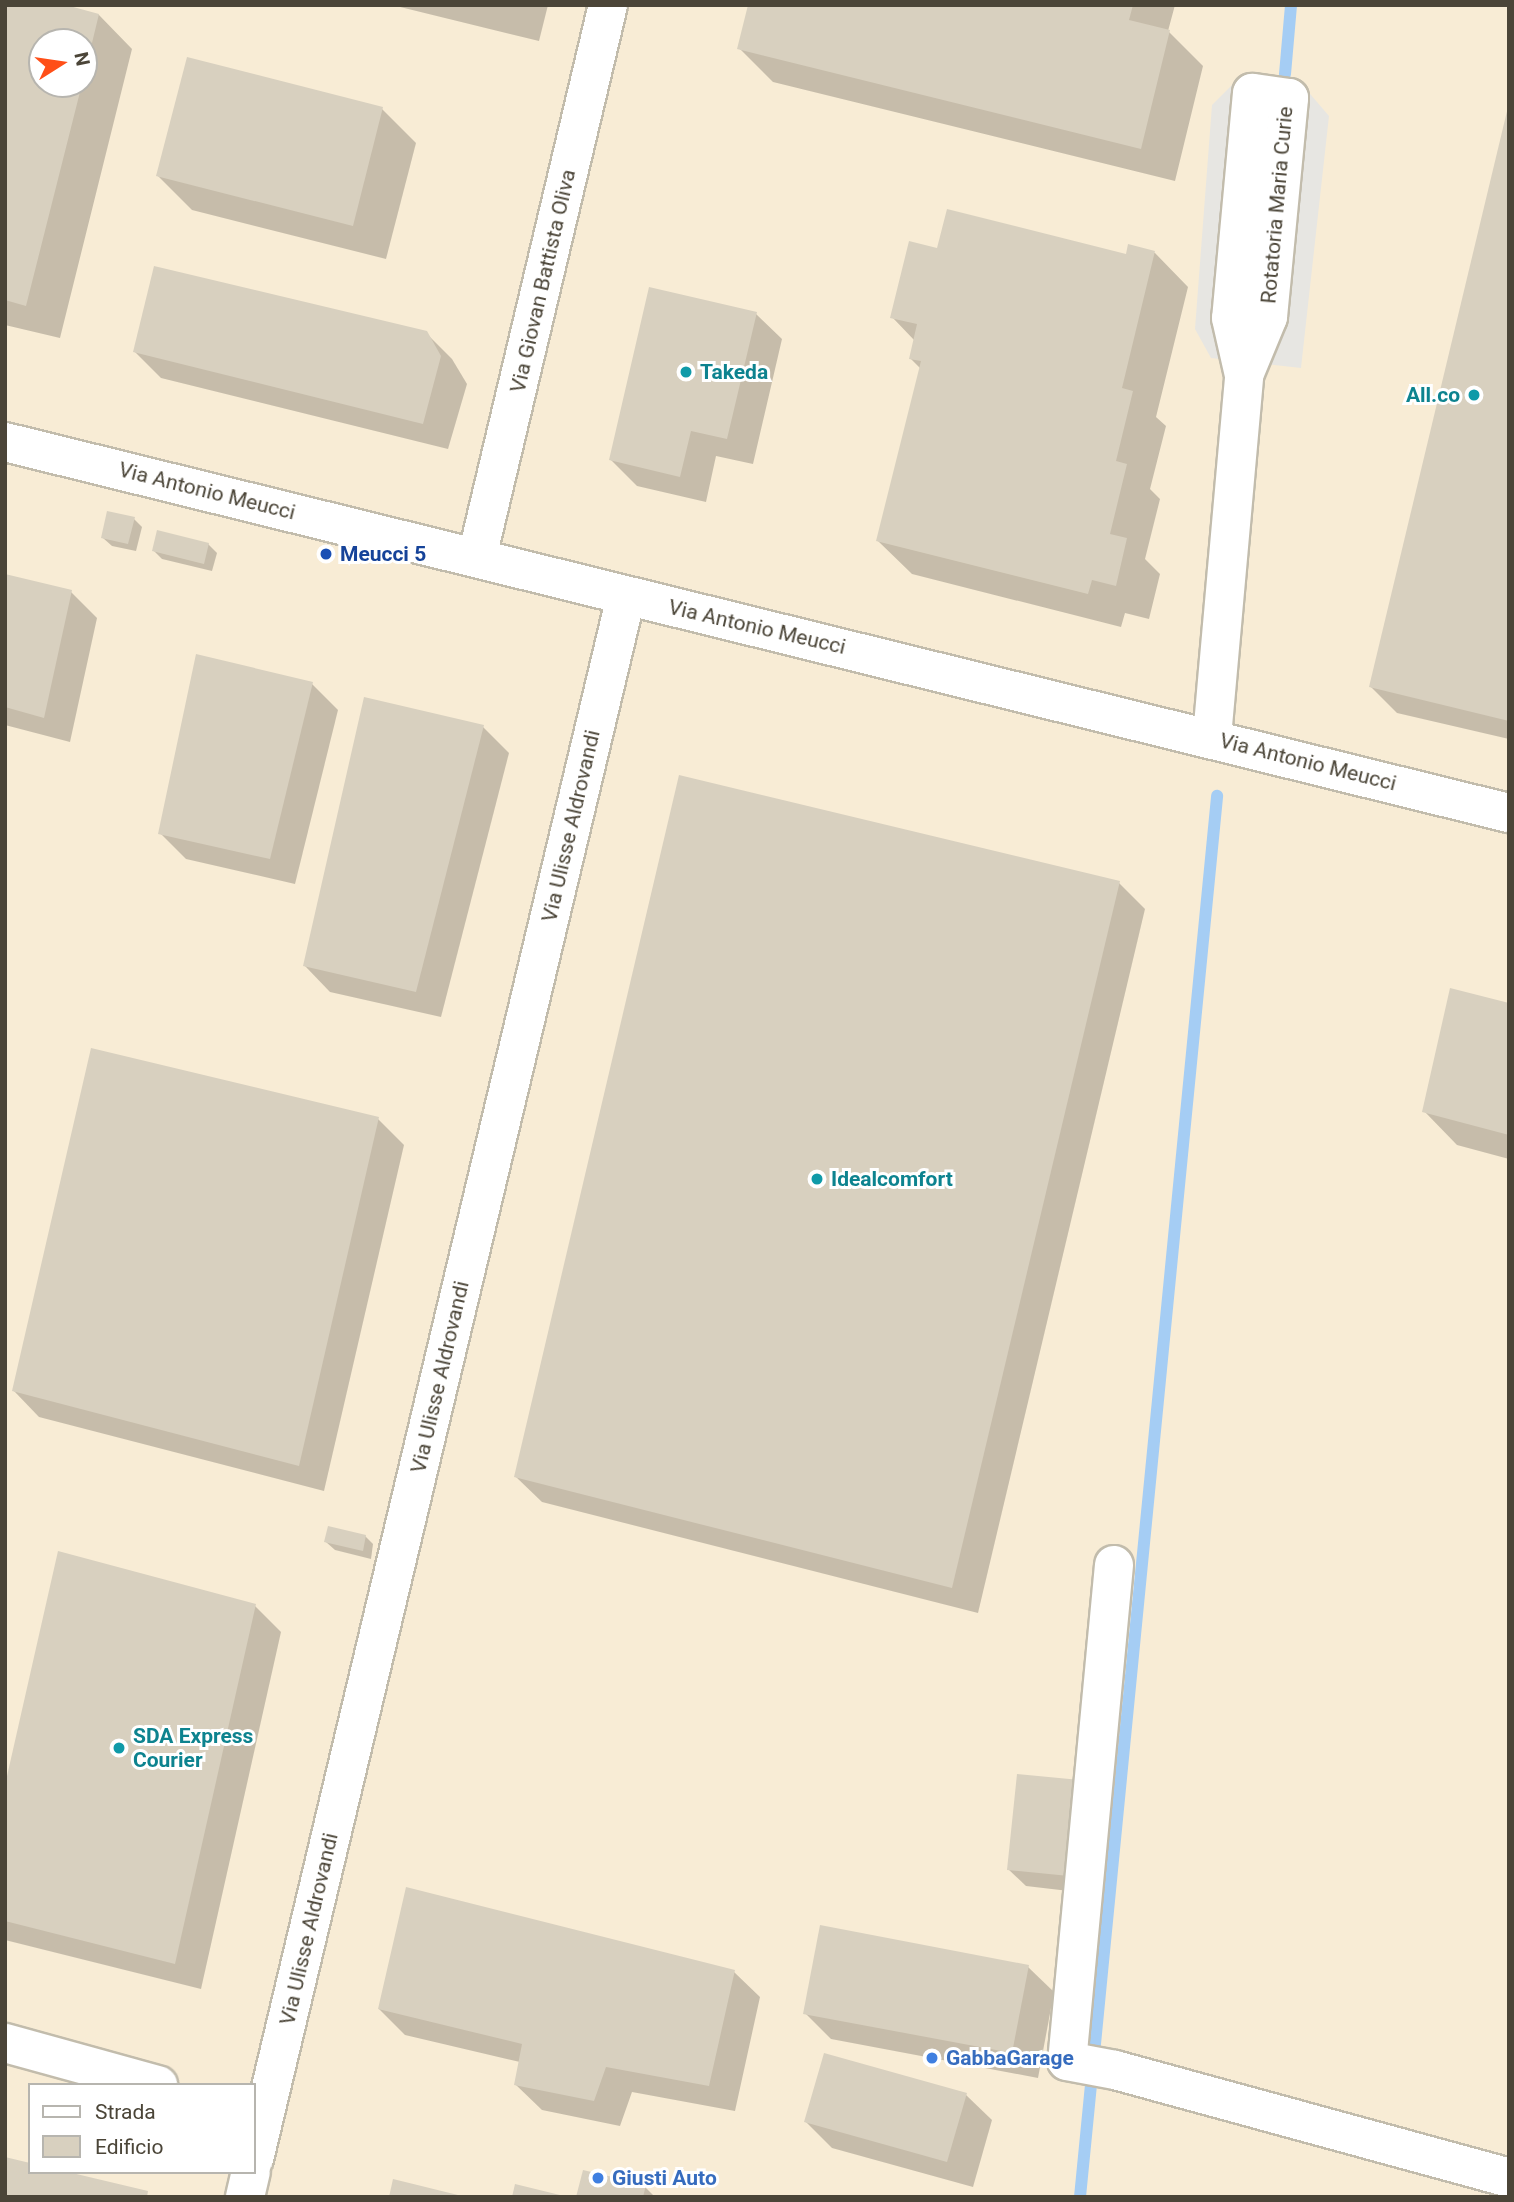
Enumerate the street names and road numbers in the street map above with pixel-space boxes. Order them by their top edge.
street label: Rotatoria Maria Curie [1256,105,1298,305]
street label: Via Giovan Battista Oliva [505,167,581,395]
street label: Via Antonio Meucci [116,457,298,525]
street label: Via Antonio Meucci [666,594,848,660]
street label: Via Ulisse Aldrovandi [537,728,605,924]
street label: Via Antonio Meucci [1217,728,1399,796]
street label: Via Ulisse Aldrovandi [406,1279,474,1475]
street label: Via Ulisse Aldrovandi [275,1831,343,2027]

